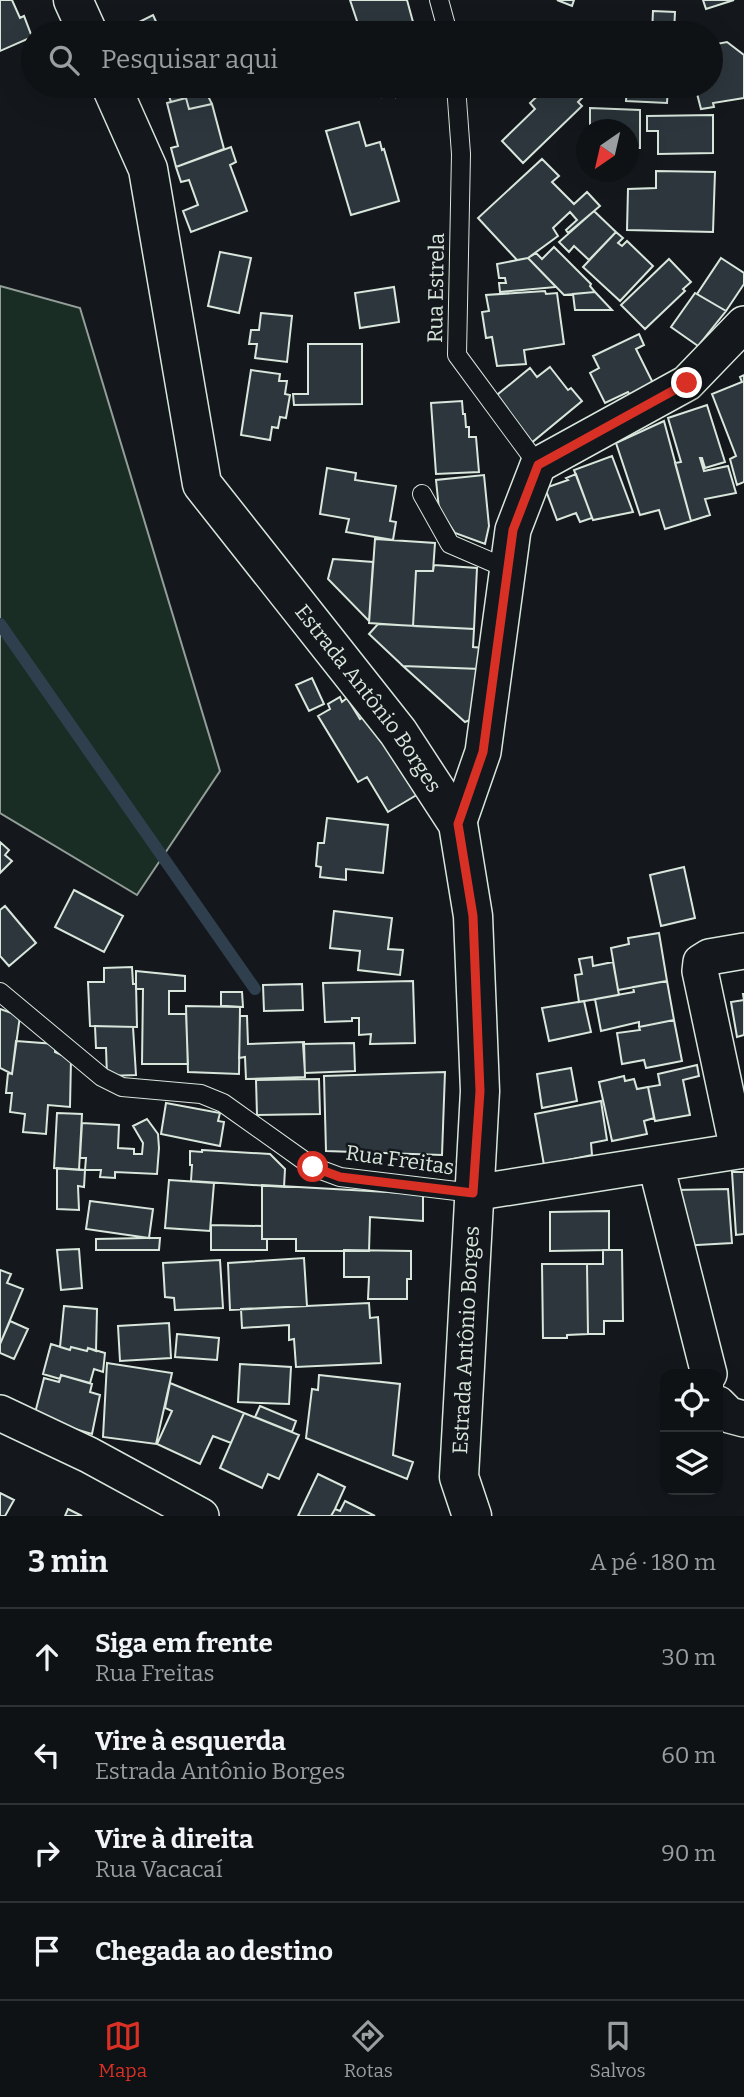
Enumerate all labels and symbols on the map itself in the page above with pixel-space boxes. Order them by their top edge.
north arrow [576,119,639,182]
street label: Rua Estrela [422,232,450,343]
route end [671,367,702,398]
street label: Estrada Antônio Borges [289,599,447,798]
street label: Rua Freitas [344,1140,456,1180]
route start [297,1151,328,1182]
street label: Estrada Antônio Borges [447,1225,485,1455]

